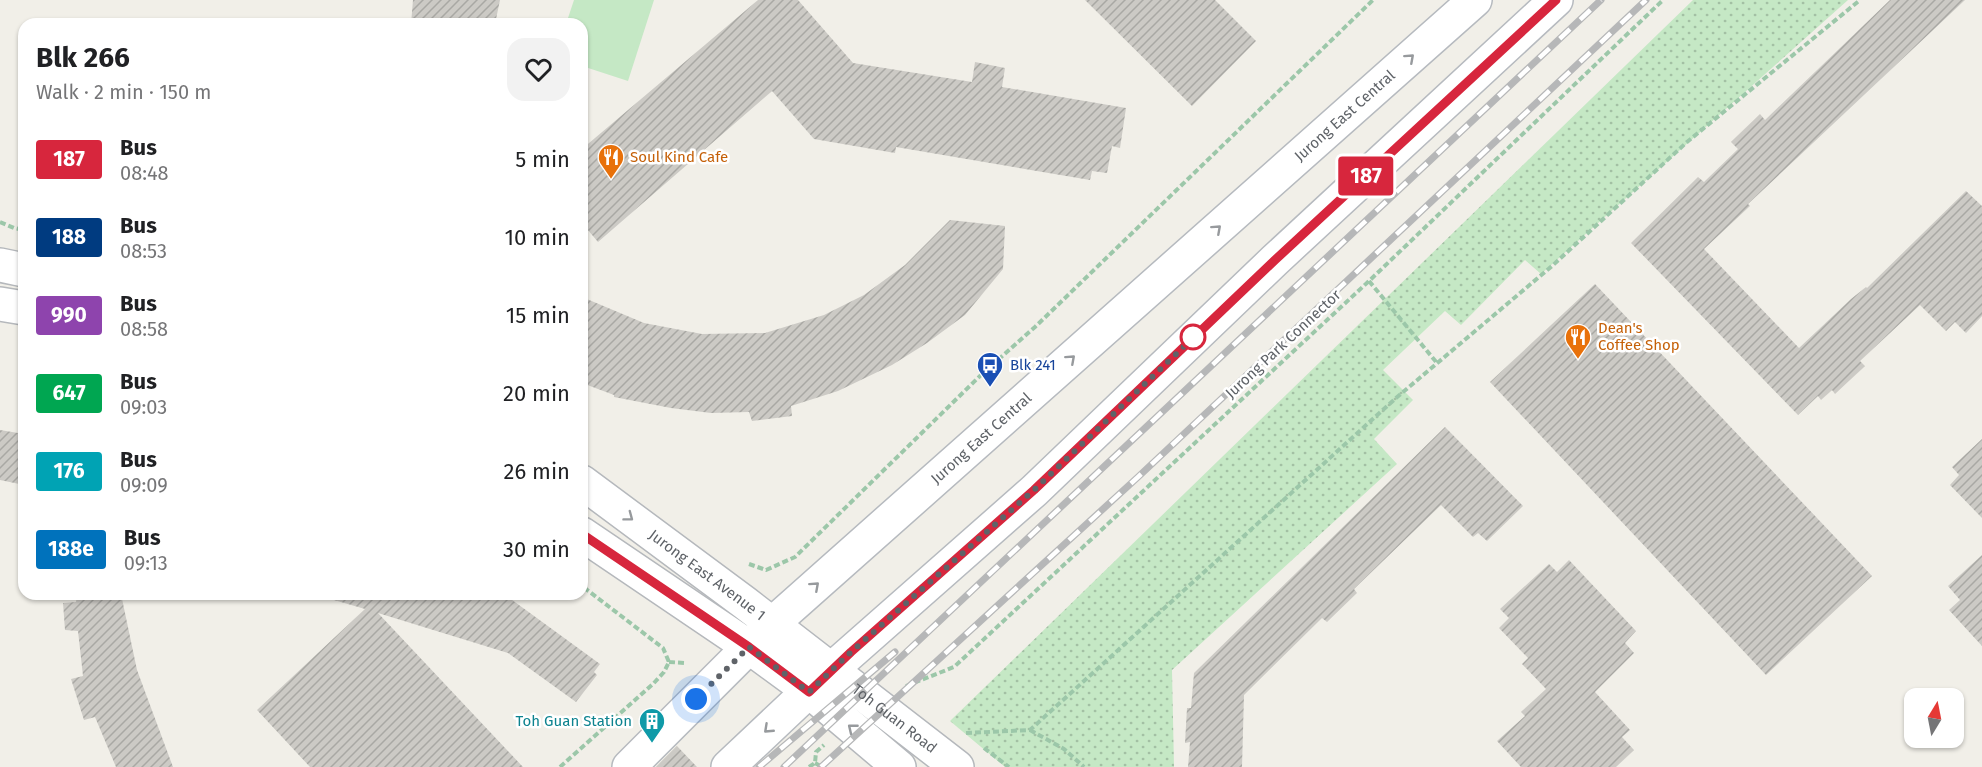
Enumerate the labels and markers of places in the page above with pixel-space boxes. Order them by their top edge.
restaurant icon: Soul Kind Cafe [596,142,626,180]
place label: Soul Kind Cafe [630,148,728,166]
place label: Dean's Coffee Shop [1598,319,1680,354]
restaurant icon: Dean's Coffee Shop [1563,322,1593,360]
unlabelled marker [1180,324,1206,350]
bus stop icon: Blk 241 [975,350,1005,388]
place label: Blk 241 [1010,356,1056,374]
building icon: Toh Guan Station [637,706,667,744]
place label: Toh Guan Station [516,712,632,730]

